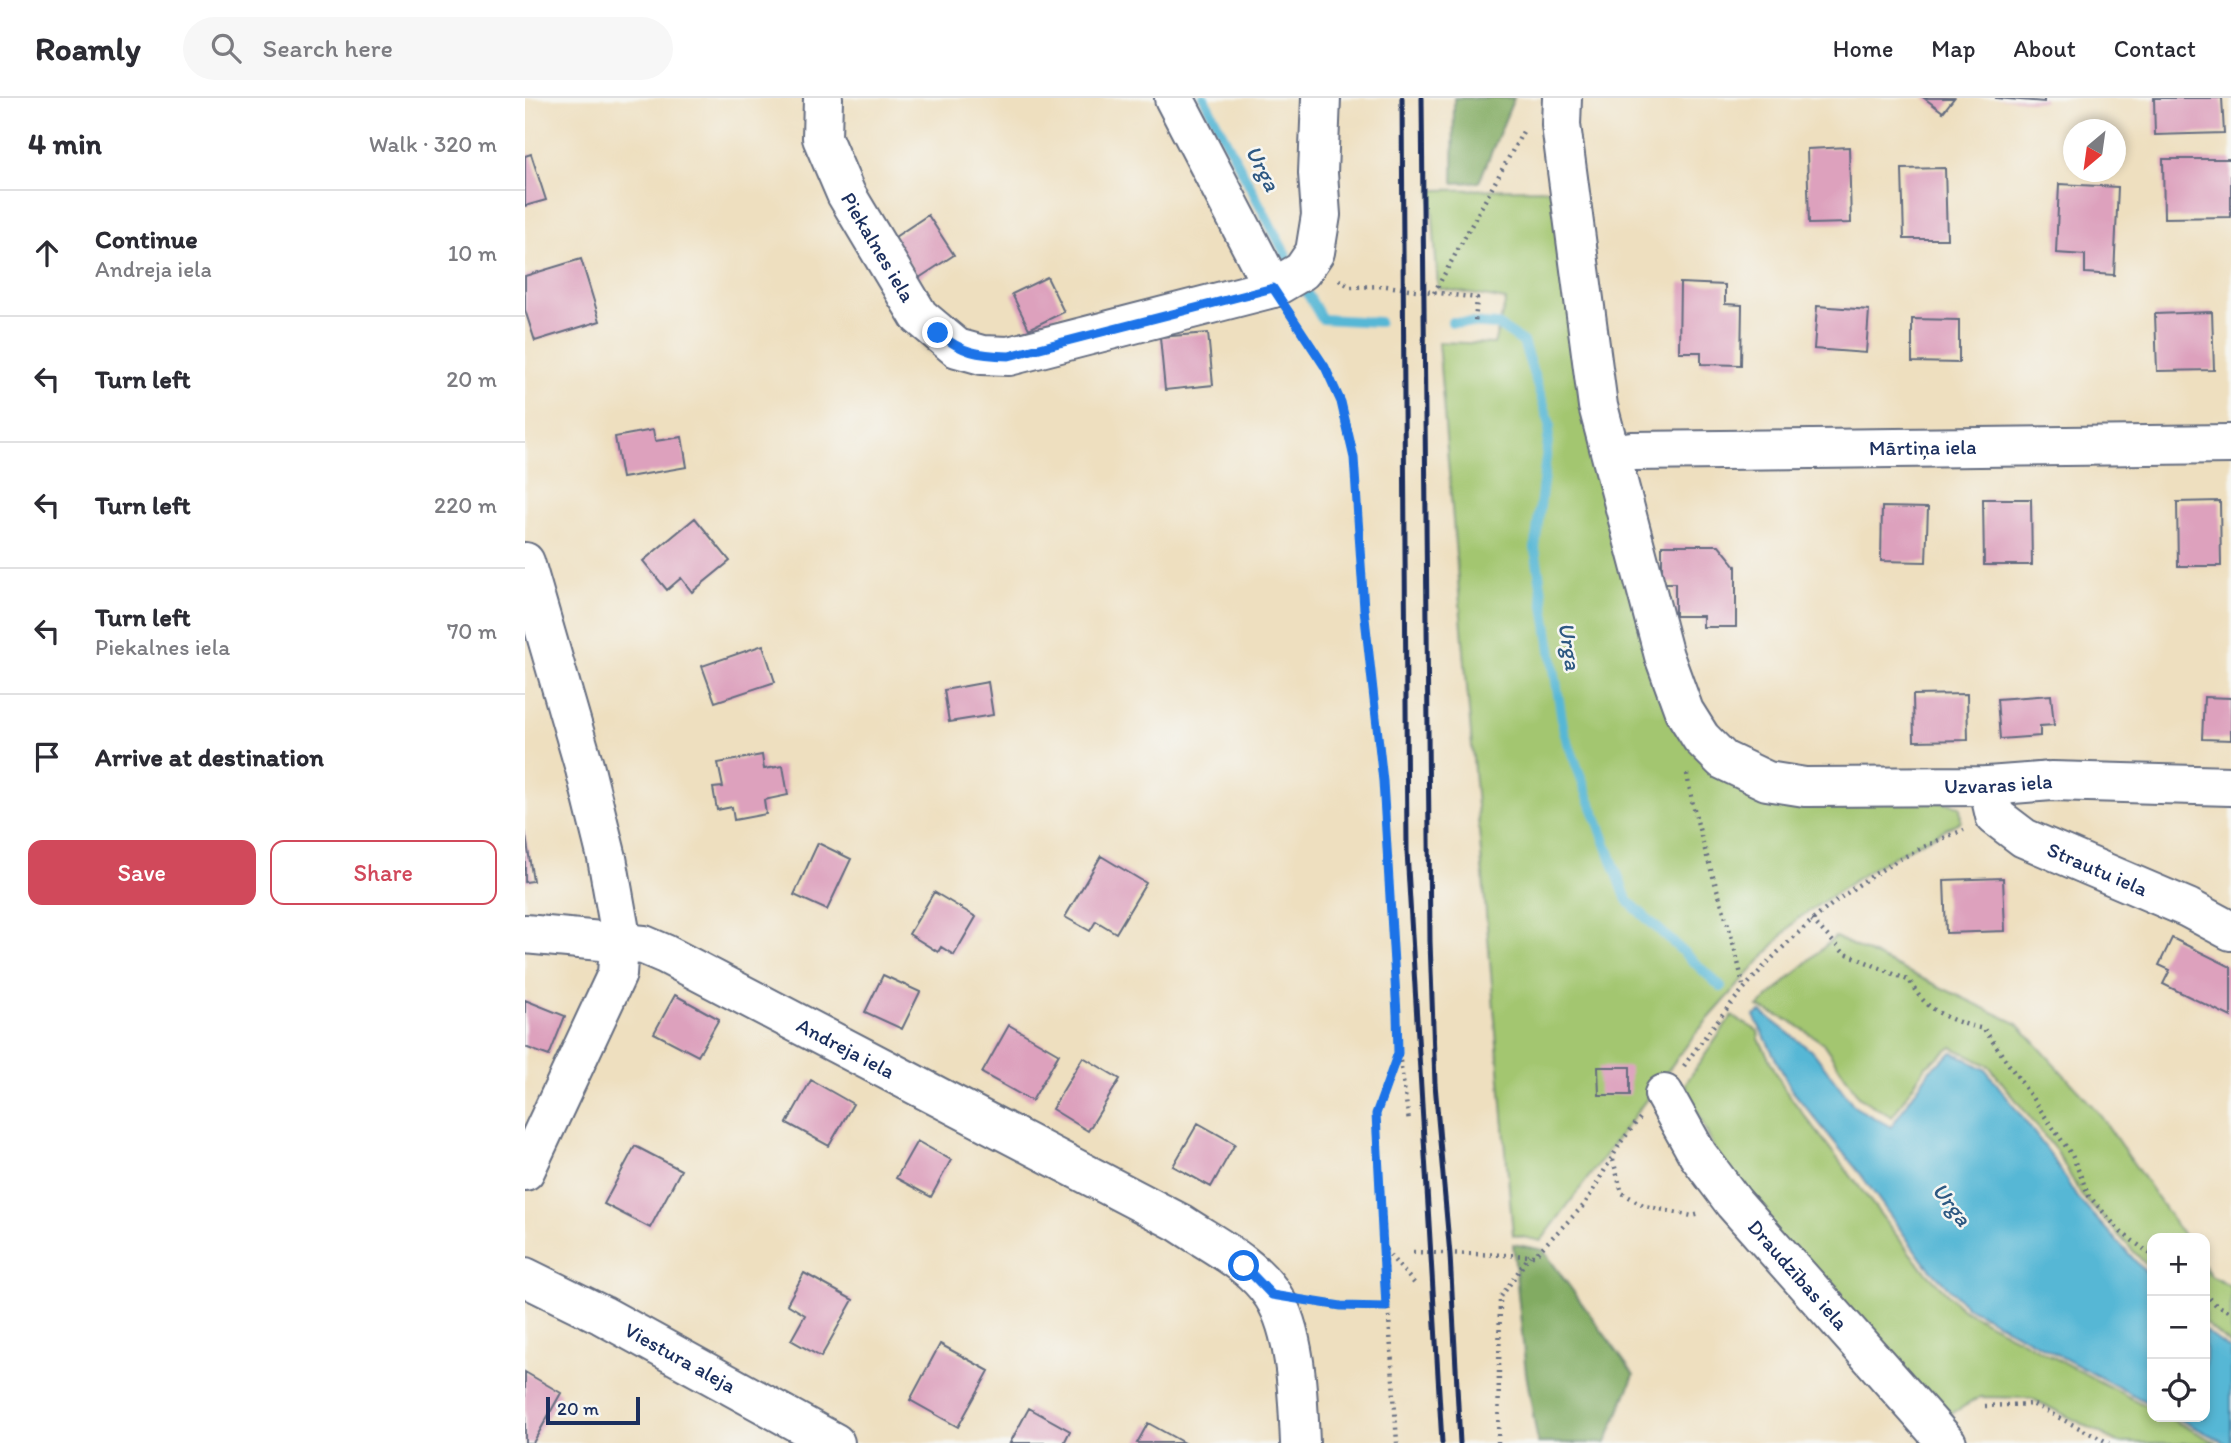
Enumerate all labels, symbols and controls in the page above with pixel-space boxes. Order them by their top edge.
search box [183,17,673,80]
text: Roamly [35,29,141,68]
icon: search [207,29,245,67]
text: Search here [263,32,393,64]
text: Home [1833,34,1893,63]
text: Map [1931,34,1975,63]
text: About [2013,34,2076,63]
text: Contact [2114,34,2196,63]
north arrow [2063,119,2126,182]
text: 4 min [28,125,102,162]
text: Walk · 320 m [369,130,497,158]
water label: Urga [1239,140,1287,197]
street label: Piekalnes iela [836,188,921,306]
text: Continue [95,223,198,255]
icon: ahead [28,234,66,272]
text: 10 m [448,239,497,267]
text: Andreja iela [95,255,212,283]
route end [922,317,953,348]
icon: left [28,360,66,398]
text: Turn left [95,363,191,395]
text: 20 m [446,365,497,393]
street label: Mārtiņa iela [1869,434,1977,460]
icon: left [28,486,66,524]
text: Turn left [95,489,191,521]
text: 220 m [434,491,497,519]
text: Turn left [95,601,191,633]
icon: left [28,612,66,650]
text: 70 m [447,617,497,645]
water label: Urga [1552,620,1588,673]
text: Piekalnes iela [95,633,230,661]
icon: arrive [28,738,66,776]
text: Arrive at destination [95,741,324,773]
street label: Uzvaras iela [1944,768,2053,798]
street label: Strautu iela [2044,836,2152,901]
button: Save [28,840,256,905]
button: Share [270,840,497,905]
street label: Andreja iela [793,1012,899,1084]
water label: Urga [1926,1176,1978,1232]
street label: Draudzības iela [1743,1214,1854,1335]
map controls [2147,1233,2210,1422]
button: + [2147,1233,2210,1296]
route start [1228,1250,1259,1281]
button: − [2147,1296,2210,1359]
street label: Viestura aleja [620,1317,740,1398]
button: locate [2147,1359,2210,1422]
scale bar [546,1394,641,1426]
text: 20 m [557,1397,599,1420]

